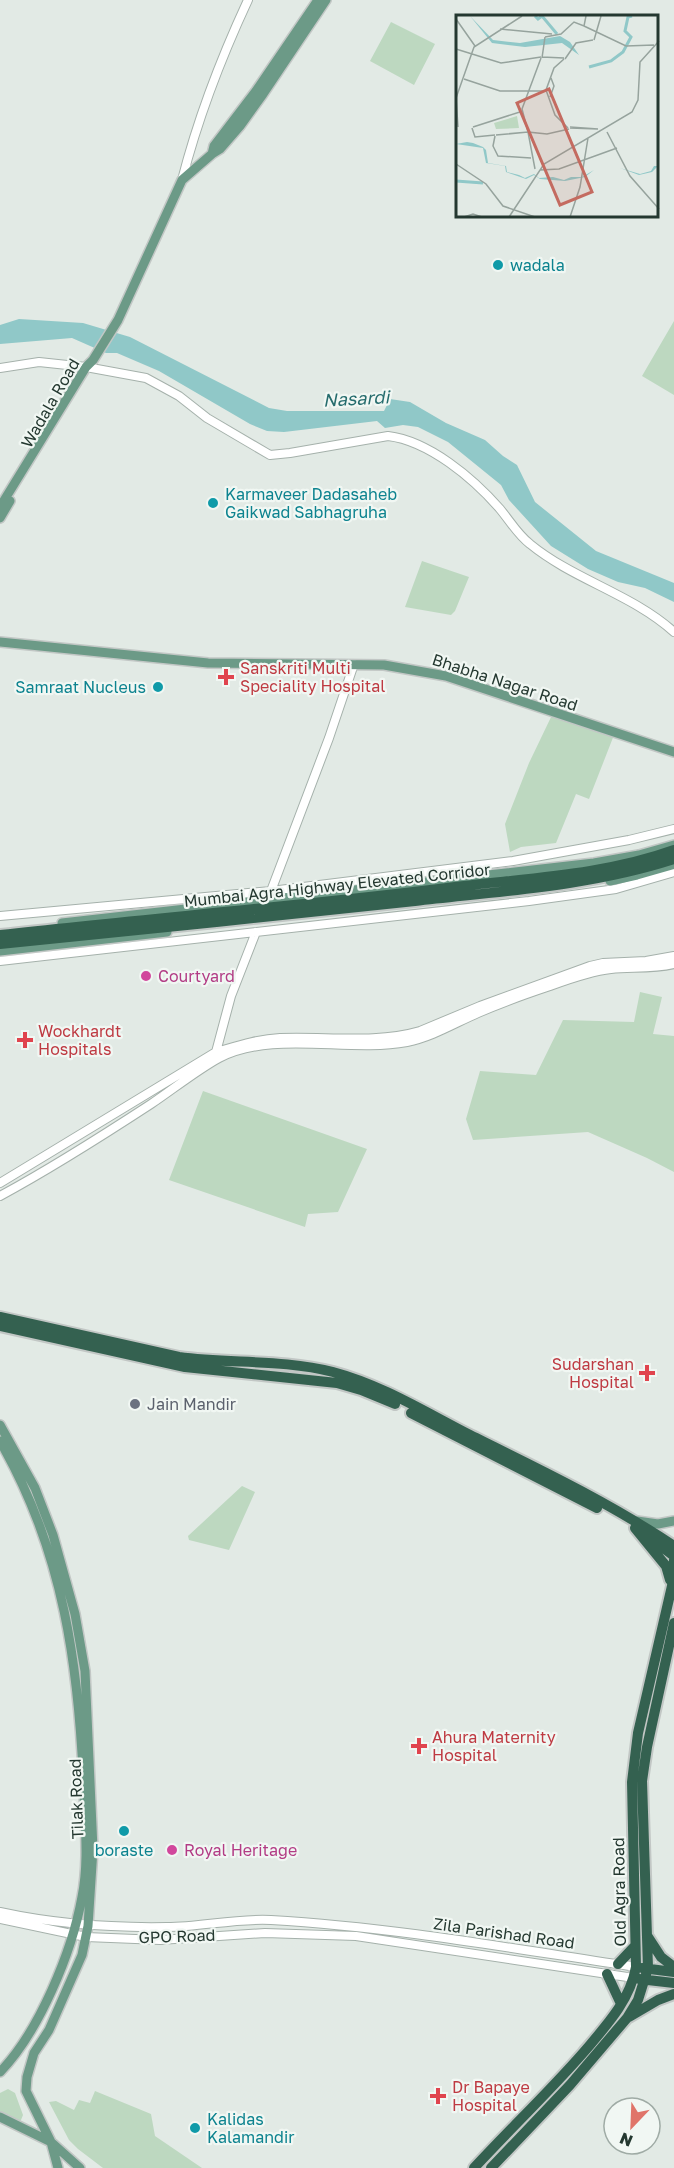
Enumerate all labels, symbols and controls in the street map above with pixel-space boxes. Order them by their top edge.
inset map [456,15,659,218]
place label: wadala [510,255,565,275]
marker: wadala [491,258,505,272]
street label: Wadala Road [16,355,84,451]
water label: Nasardi [322,385,392,411]
place label: Karmaveer Dadasaheb Gaikwad Sabhagruha [225,484,397,522]
marker: Karmaveer Dadasaheb Gaikwad Sabhagruha [206,496,220,510]
street label: Bhabha Nagar Road [430,649,580,715]
place label: Sanskriti Multi Speciality Hospital [240,658,385,696]
marker: Sanskriti Multi Speciality Hospital [217,668,235,686]
place label: Samraat Nucleus [15,677,146,697]
marker: Samraat Nucleus [151,680,165,694]
street label: Mumbai Agra Highway Elevated Corridor [183,859,491,911]
place label: Courtyard [158,966,235,986]
marker: Courtyard [139,969,153,983]
place label: Wockhardt Hospitals [38,1021,121,1059]
marker: Wockhardt Hospitals [16,1031,34,1049]
place label: Sudarshan Hospital [552,1354,634,1392]
marker: Sudarshan Hospital [638,1364,656,1382]
place label: Jain Mandir [147,1394,236,1414]
marker: Jain Mandir [128,1397,142,1411]
place label: Ahura Maternity Hospital [432,1727,556,1765]
marker: Ahura Maternity Hospital [410,1737,428,1755]
street label: Tilak Road [65,1758,87,1840]
marker: boraste [117,1824,131,1838]
street label: Old Agra Road [608,1837,630,1947]
place label: boraste [95,1840,153,1860]
place label: Royal Heritage [184,1840,297,1860]
marker: Royal Heritage [165,1843,179,1857]
street label: Zila Parishad Road [432,1913,576,1953]
street label: GPO Road [138,1925,216,1947]
place label: Dr Bapaye Hospital [452,2077,530,2115]
marker: Dr Bapaye Hospital [429,2087,447,2105]
north arrow [602,2096,662,2156]
place label: Kalidas Kalamandir [207,2109,295,2147]
marker: Kalidas Kalamandir [188,2121,202,2135]
text: N [617,2128,636,2151]

